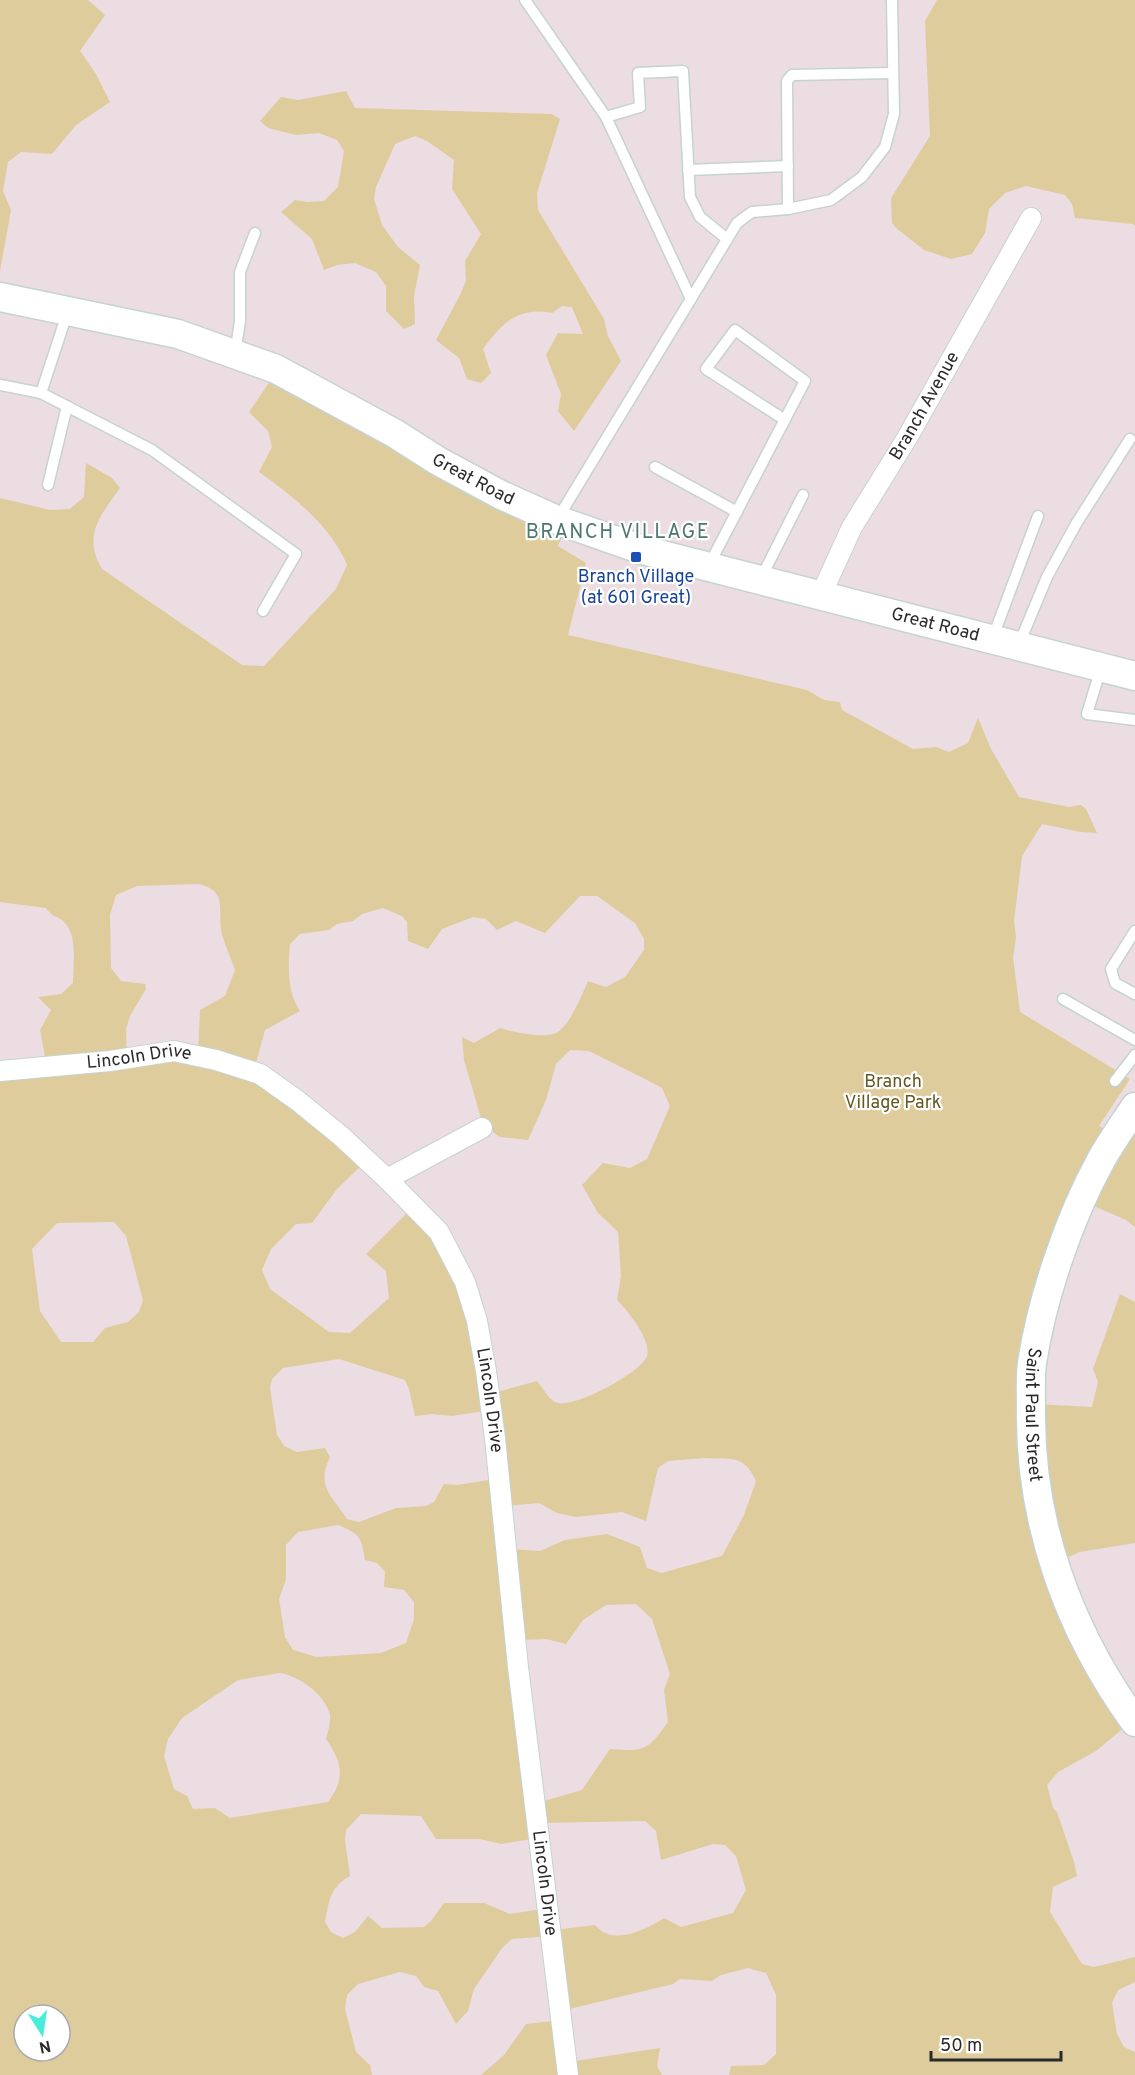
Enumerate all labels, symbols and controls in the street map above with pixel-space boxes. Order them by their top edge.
street label: Branch Avenue [884,348,965,465]
street label: Great Road [428,448,518,511]
district label: BRANCH VILLAGE [526,520,710,546]
marker: Branch Village (at 601 Great) [629,550,643,564]
place label: Branch Village (at 601 Great) [578,566,694,610]
street label: Great Road [889,602,982,647]
street label: Lincoln Drive [86,1040,194,1075]
park label: Branch Village Park [845,1071,941,1115]
street label: Lincoln Drive [470,1346,508,1454]
street label: Saint Paul Street [1019,1346,1047,1483]
street label: Lincoln Drive [527,1829,562,1937]
north arrow [12,2003,72,2063]
scale bar [931,2024,1062,2062]
text: N [37,2035,52,2057]
text: 50 m [940,2035,982,2058]

